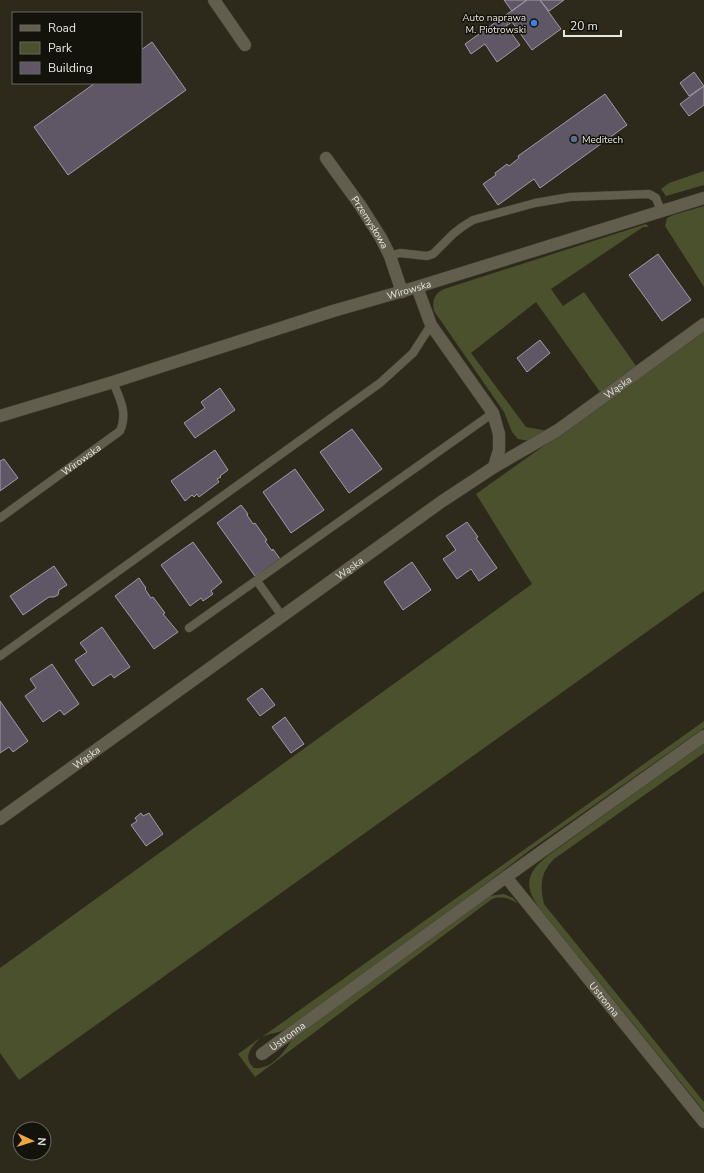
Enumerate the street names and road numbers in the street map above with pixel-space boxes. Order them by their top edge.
street label: Przemysłowa [348,193,391,251]
street label: Wirowska [385,277,433,303]
street label: Wąska [601,373,635,402]
street label: Wirowska [59,441,104,479]
street label: Wąska [333,554,366,584]
street label: Wąska [70,743,103,773]
street label: Ustronna [585,979,622,1020]
street label: Ustronna [267,1019,309,1054]

